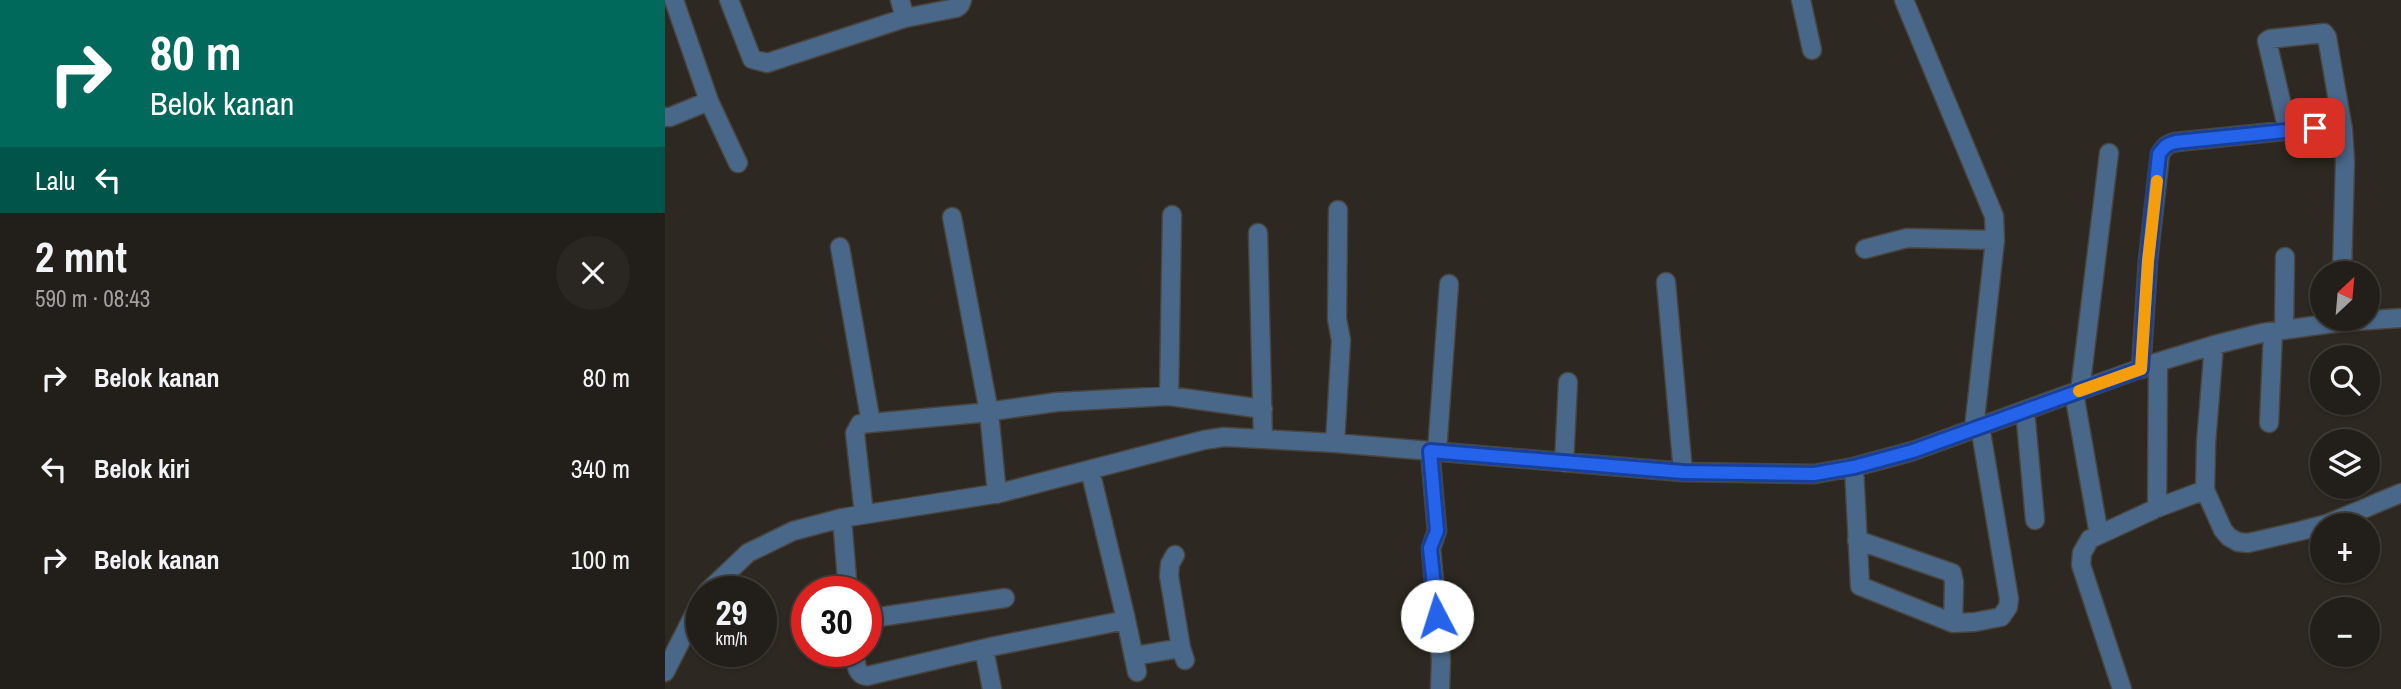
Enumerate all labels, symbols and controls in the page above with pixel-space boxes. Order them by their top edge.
text: 80 m [150,19,242,85]
icon: right [35,28,126,119]
text: Belok kanan [150,82,294,125]
pin [2285,98,2345,158]
icon: arrive [2296,109,2334,147]
icon: left [89,161,127,199]
text: Lalu [35,163,75,198]
text: 2 mnt [35,229,127,285]
button: close [556,236,630,310]
north arrow [2310,261,2380,331]
map controls [2310,261,2380,667]
text: 590 m · 08:43 [35,283,150,314]
button: search [2310,345,2380,415]
icon: right [35,359,73,397]
text: Belok kanan [94,360,220,395]
text: 80 m [583,360,630,395]
button: layers [2310,429,2380,499]
icon: left [35,450,73,488]
text: Belok kiri [94,451,190,486]
text: 340 m [571,451,630,486]
button: + [2310,513,2380,583]
icon: right [35,541,73,579]
text: Belok kanan [94,542,220,577]
text: 100 m [571,542,630,577]
speed limit sign: 30 [791,576,882,667]
position arrow [1400,579,1474,653]
text: 29 [716,589,747,636]
button: − [2310,597,2380,667]
text: km/h [716,626,748,651]

